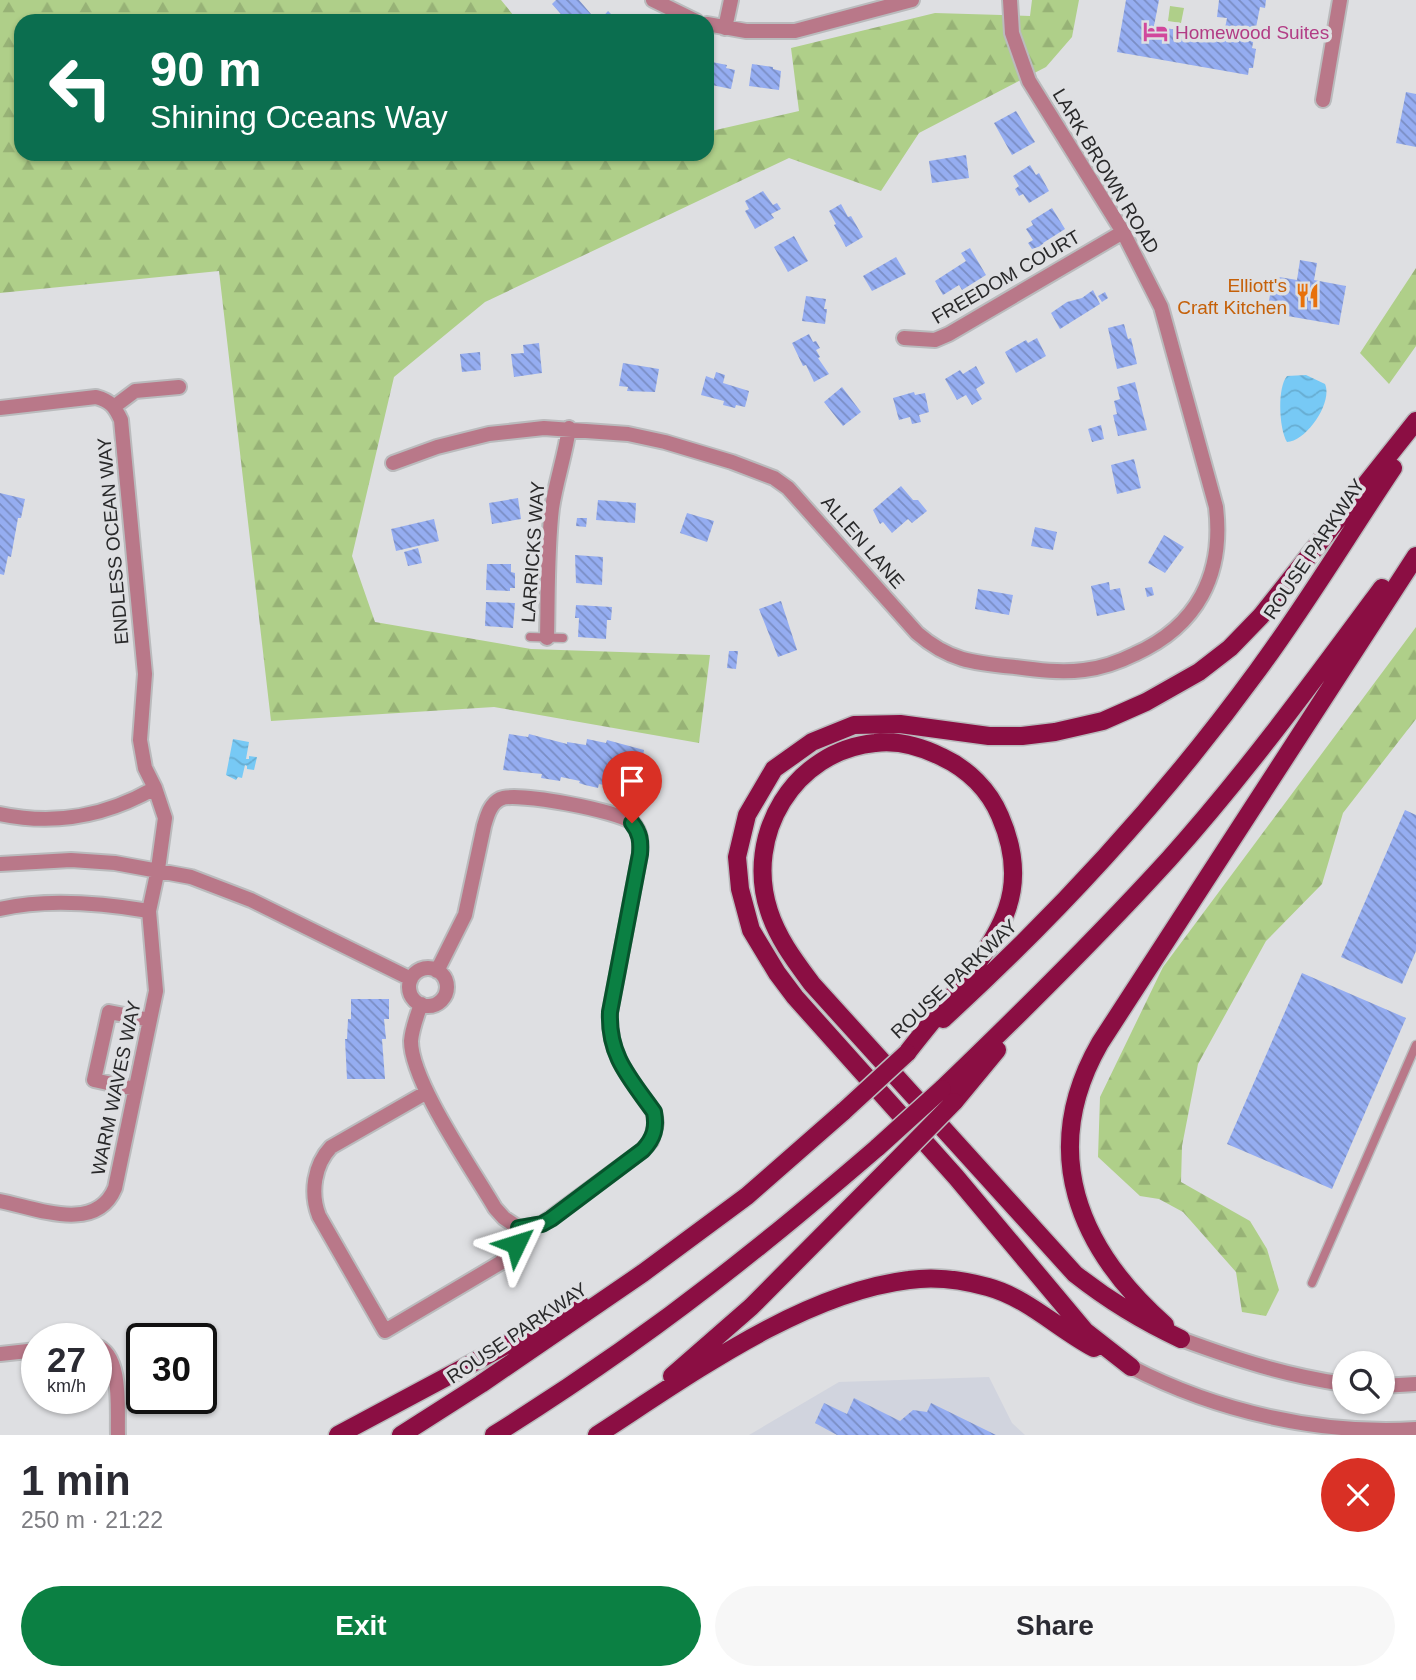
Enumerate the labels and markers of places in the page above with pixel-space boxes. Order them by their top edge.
hotel icon: Homewood Suites [1141,18,1169,46]
place label: Homewood Suites [1175,22,1329,43]
place label: Elliott's Craft Kitchen [1177,275,1287,318]
restaurant icon: Elliott's Craft Kitchen [1293,282,1321,310]
pin [602,751,662,823]

